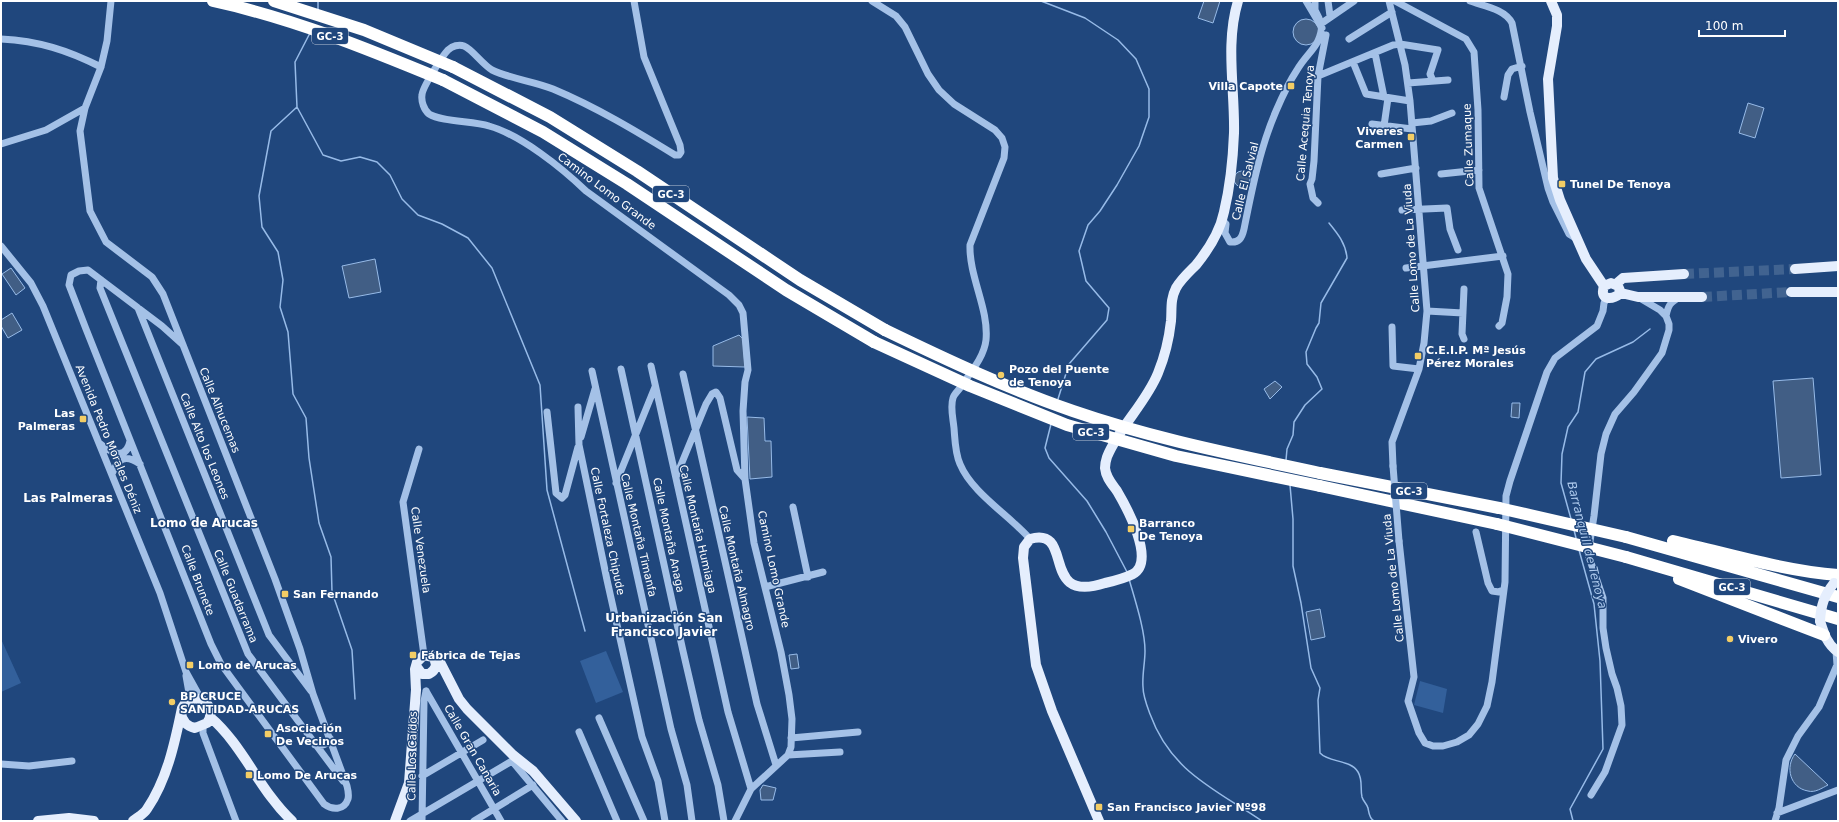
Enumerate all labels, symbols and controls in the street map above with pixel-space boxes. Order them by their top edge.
scale bar [1699,12,1785,38]
text: 100 m [1705,19,1743,33]
road number: GC-3 [312,28,348,44]
street label: Calle Acequia Tenoya [1294,64,1317,182]
place label: Villa Capote [1208,80,1283,93]
marker: Villa Capote [1286,81,1296,91]
street label: Calle Zumaque [1461,103,1476,187]
place label: Viveres Carmen [1355,125,1403,151]
marker: Viveres Carmen [1406,132,1416,142]
street label: Calle El Salvial [1229,141,1262,222]
street label: Camino Lomo Grande [555,150,659,233]
place label: Tunel De Tenoya [1570,178,1671,191]
marker: Tunel De Tenoya [1557,179,1567,189]
street label: Calle Lomo de La Viuda [1401,183,1422,313]
road number: GC-3 [653,186,689,202]
place label: C.E.I.P. Mª Jesús Pérez Morales [1426,344,1526,370]
marker: C.E.I.P. Mª Jesús Pérez Morales [1413,351,1423,361]
street label: Avenida Pedro Morales Déniz [73,363,145,516]
place label: Pozo del Puente de Tenoya [1009,363,1109,389]
street label: Calle Alhucemas [196,365,243,455]
marker: Pozo del Puente de Tenoya [996,370,1006,380]
street label: Calle Alto los Leones [177,391,232,502]
place label: Las Palmeras [18,407,75,433]
marker: Las Palmeras [78,414,88,424]
road number: GC-3 [1073,424,1109,440]
street label: Calle Montaña Humiaga [676,463,719,595]
street label: Calle Fortaleza Chipude [588,466,627,596]
street label: Calle Montaña Timanfa [618,472,659,598]
street label: Calle Montaña Anaga [650,476,687,594]
water label: Barranquill de Tenoya [1564,480,1610,610]
road number: GC-3 [1391,483,1427,499]
district label: Las Palmeras [23,491,113,505]
street label: Calle Montaña Almagro [716,504,757,632]
street label: Calle Venezuela [408,506,433,594]
street label: Camino Lomo Grande [755,509,792,629]
street label: Calle Lomo de La Viuda [1380,513,1407,643]
district label: Lomo de Arucas [150,516,258,530]
place label: Barranco De Tenoya [1139,517,1203,543]
marker: Barranco De Tenoya [1126,524,1136,534]
street label: Calle Brunete [178,543,217,618]
street label: Calle Guadarrama [211,547,260,645]
road number: GC-3 [1714,579,1750,595]
place label: San Fernando [293,588,379,601]
marker: San Fernando [280,589,290,599]
district label: Urbanización San Francisco Javier [605,611,723,639]
place label: Vivero [1738,633,1778,646]
marker: Vivero [1725,634,1735,644]
place label: Fábrica de Tejas [421,649,521,662]
marker: Fábrica de Tejas [408,650,418,660]
place label: Lomo de Arucas [198,659,297,672]
marker: Lomo de Arucas [185,660,195,670]
place label: BP CRUCE SANTIDAD-ARUCAS [180,690,299,716]
marker: BP CRUCE SANTIDAD-ARUCAS [167,697,177,707]
street label: Calle Gran Canaria [441,702,504,798]
street label: Calle Los Caídos [405,711,420,801]
place label: Asociación De Vecinos [276,722,344,748]
marker: Asociación De Vecinos [263,729,273,739]
place label: Lomo De Arucas [257,769,358,782]
marker: Lomo De Arucas [244,770,254,780]
place label: San Francisco Javier Nº98 [1107,801,1266,814]
marker: San Francisco Javier Nº98 [1094,802,1104,812]

